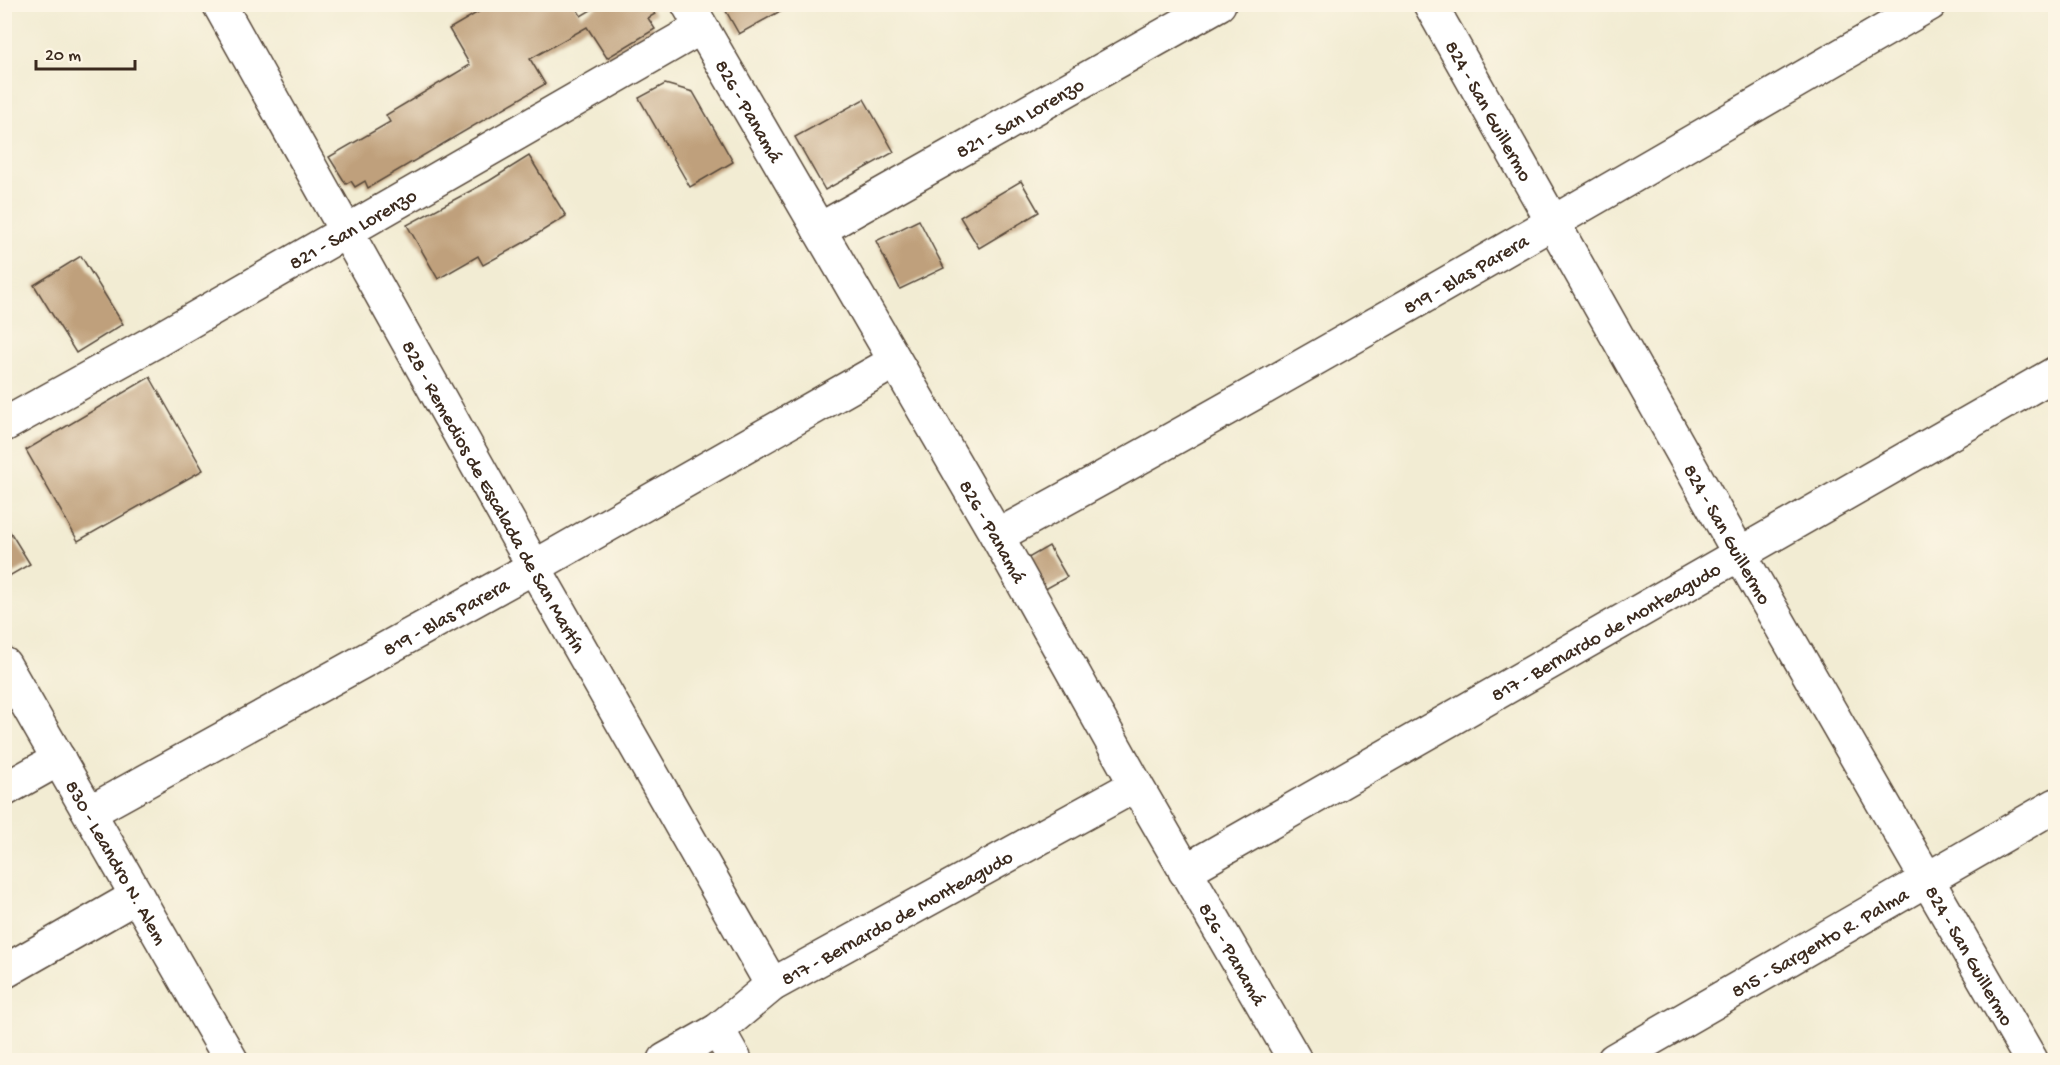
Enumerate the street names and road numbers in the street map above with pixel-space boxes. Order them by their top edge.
street label: 824 - San Guillermo [1438,38,1536,186]
street label: 826 - Panamá [708,57,786,168]
street label: 821 - San Lorenzo [953,75,1089,165]
street label: 821 - San Lorenzo [286,185,422,277]
street label: 819 - Blas Parera [1400,230,1534,321]
street label: 828 - Remedios de Escalada de San Martín [395,338,589,658]
street label: 824 - San Guillermo [1676,461,1774,610]
street label: 826 - Panamá [952,477,1029,589]
street label: 817 - Bernardo de Monteagudo [1488,559,1726,708]
street label: 819 - Blas Parera [380,574,515,663]
street label: 830 - Leandro N. Alem [58,777,170,950]
street label: 817 - Bernardo de Monteagudo [778,847,1018,993]
street label: 824 - San Guillermo [1918,883,2017,1031]
street label: 815 - Sargento R. Palma [1728,884,1915,1005]
street label: 826 - Panamá [1192,900,1270,1011]

